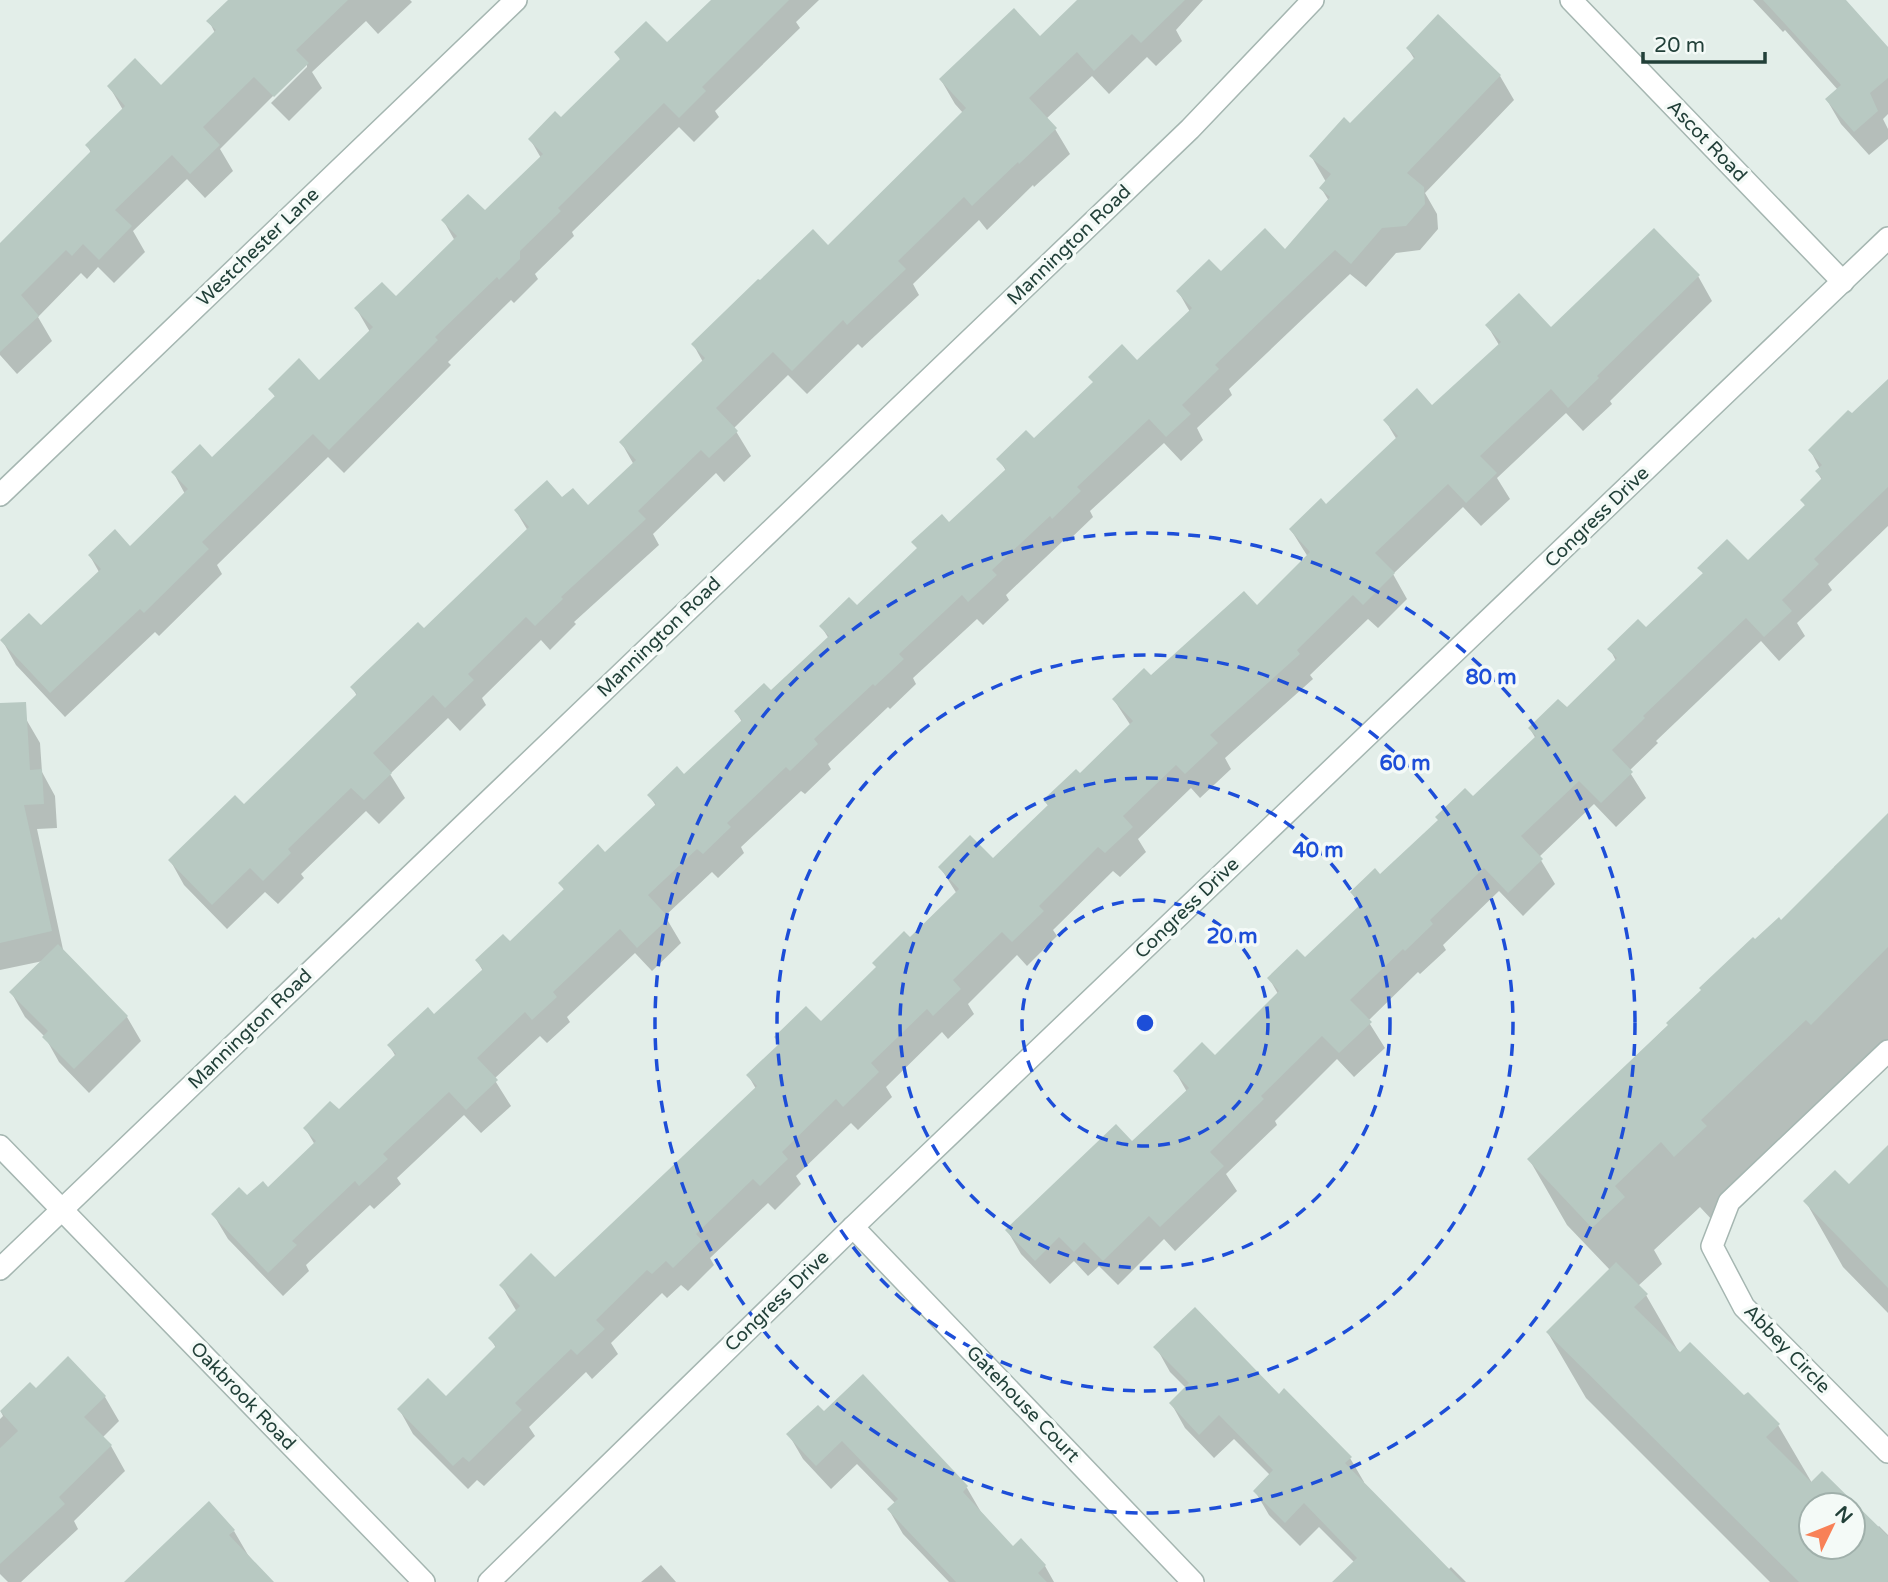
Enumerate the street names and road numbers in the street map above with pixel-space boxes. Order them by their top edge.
street label: Ascot Road [1663,96,1751,186]
street label: Mannington Road [1003,180,1135,310]
street label: Westchester Lane [193,183,323,311]
street label: Congress Drive [1541,462,1653,572]
street label: Mannington Road [593,572,725,702]
street label: Congress Drive [1131,853,1243,963]
street label: Mannington Road [184,964,316,1094]
street label: Congress Drive [721,1246,833,1356]
street label: Abbey Circle [1739,1300,1835,1398]
street label: Oakbrook Road [186,1337,300,1455]
street label: Gatehouse Court [962,1341,1084,1467]

